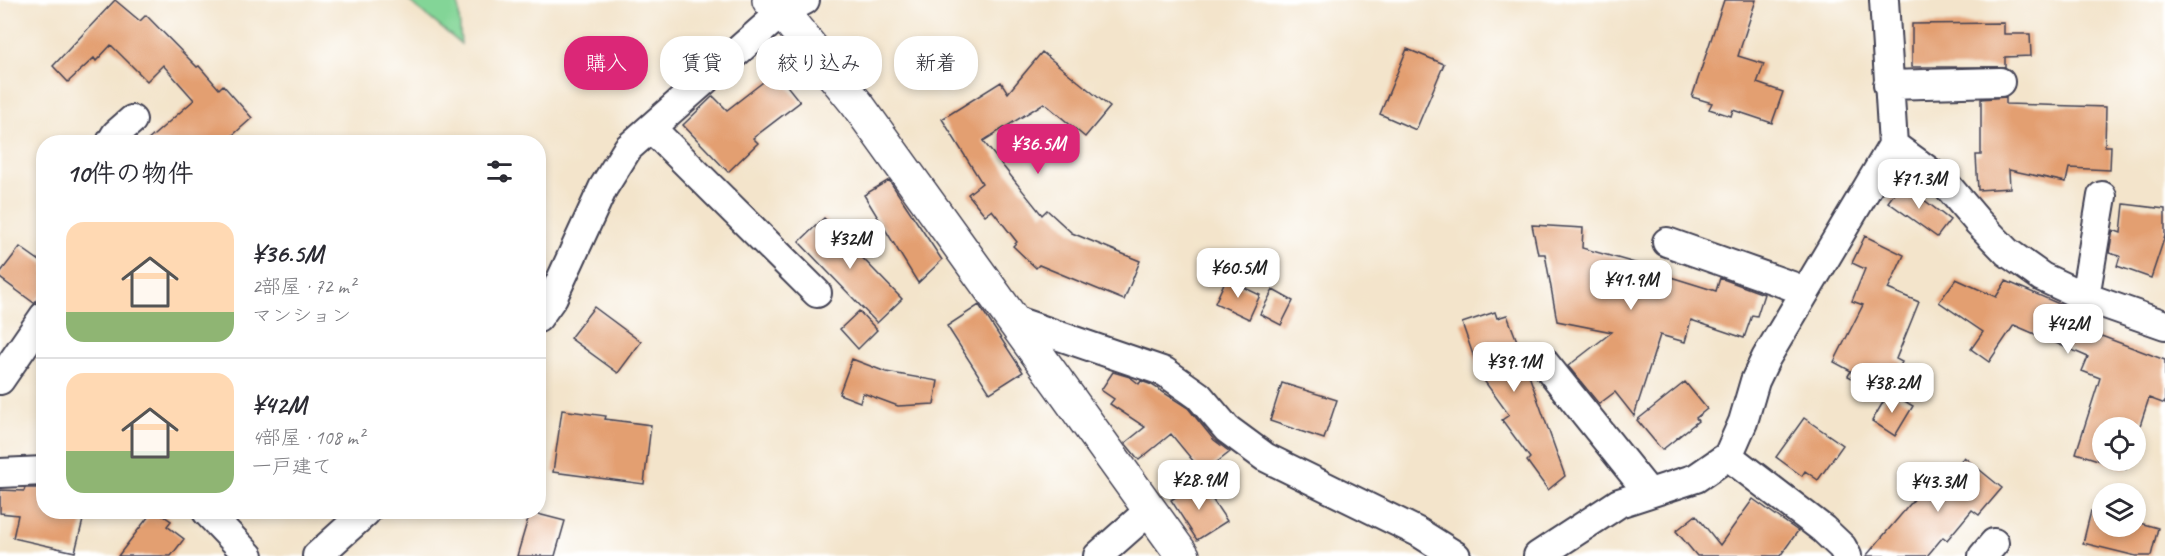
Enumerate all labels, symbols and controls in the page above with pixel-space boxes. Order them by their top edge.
chip: 購入 [564,36,648,90]
chip: 賃貸 [660,36,744,90]
chip: 絞り込み [756,36,882,90]
chip: 新着 [894,36,978,90]
pin: ¥36.5M [989,124,1087,175]
text: ¥36.5M [1011,131,1065,156]
icon: filters [483,155,516,188]
text: 10件の物件 [66,157,193,190]
pin: ¥71.3M [1870,159,1968,210]
text: ¥71.3M [1892,166,1946,191]
pin: ¥32M [814,219,886,270]
text: ¥32M [829,226,871,251]
text: ¥36.5M [252,237,323,270]
icon: home [114,246,186,318]
pin: ¥60.5M [1189,248,1287,299]
text: ¥60.5M [1211,255,1265,280]
pin: ¥41.9M [1582,260,1680,311]
text: ¥41.9M [1604,267,1658,292]
text: 2部屋 · 72 m² [252,274,355,299]
text: マンション [252,303,351,328]
pin: ¥42M [2032,304,2104,355]
text: ¥42M [2047,311,2089,336]
pin: ¥39.1M [1465,342,1563,393]
text: ¥39.1M [1487,349,1541,374]
pin: ¥38.2M [1843,363,1941,414]
text: ¥38.2M [1865,370,1919,395]
text: ¥42M [252,388,306,421]
icon: home [114,397,186,469]
map controls [2092,417,2146,537]
button: locate [2092,417,2146,471]
text: 4部屋 · 108 m² [252,425,364,450]
text: 一戸建て [252,454,332,479]
pin: ¥28.9M [1150,460,1248,511]
pin: ¥43.3M [1889,462,1987,513]
text: ¥28.9M [1172,467,1226,492]
text: ¥43.3M [1911,469,1965,494]
button: layers [2092,483,2146,537]

